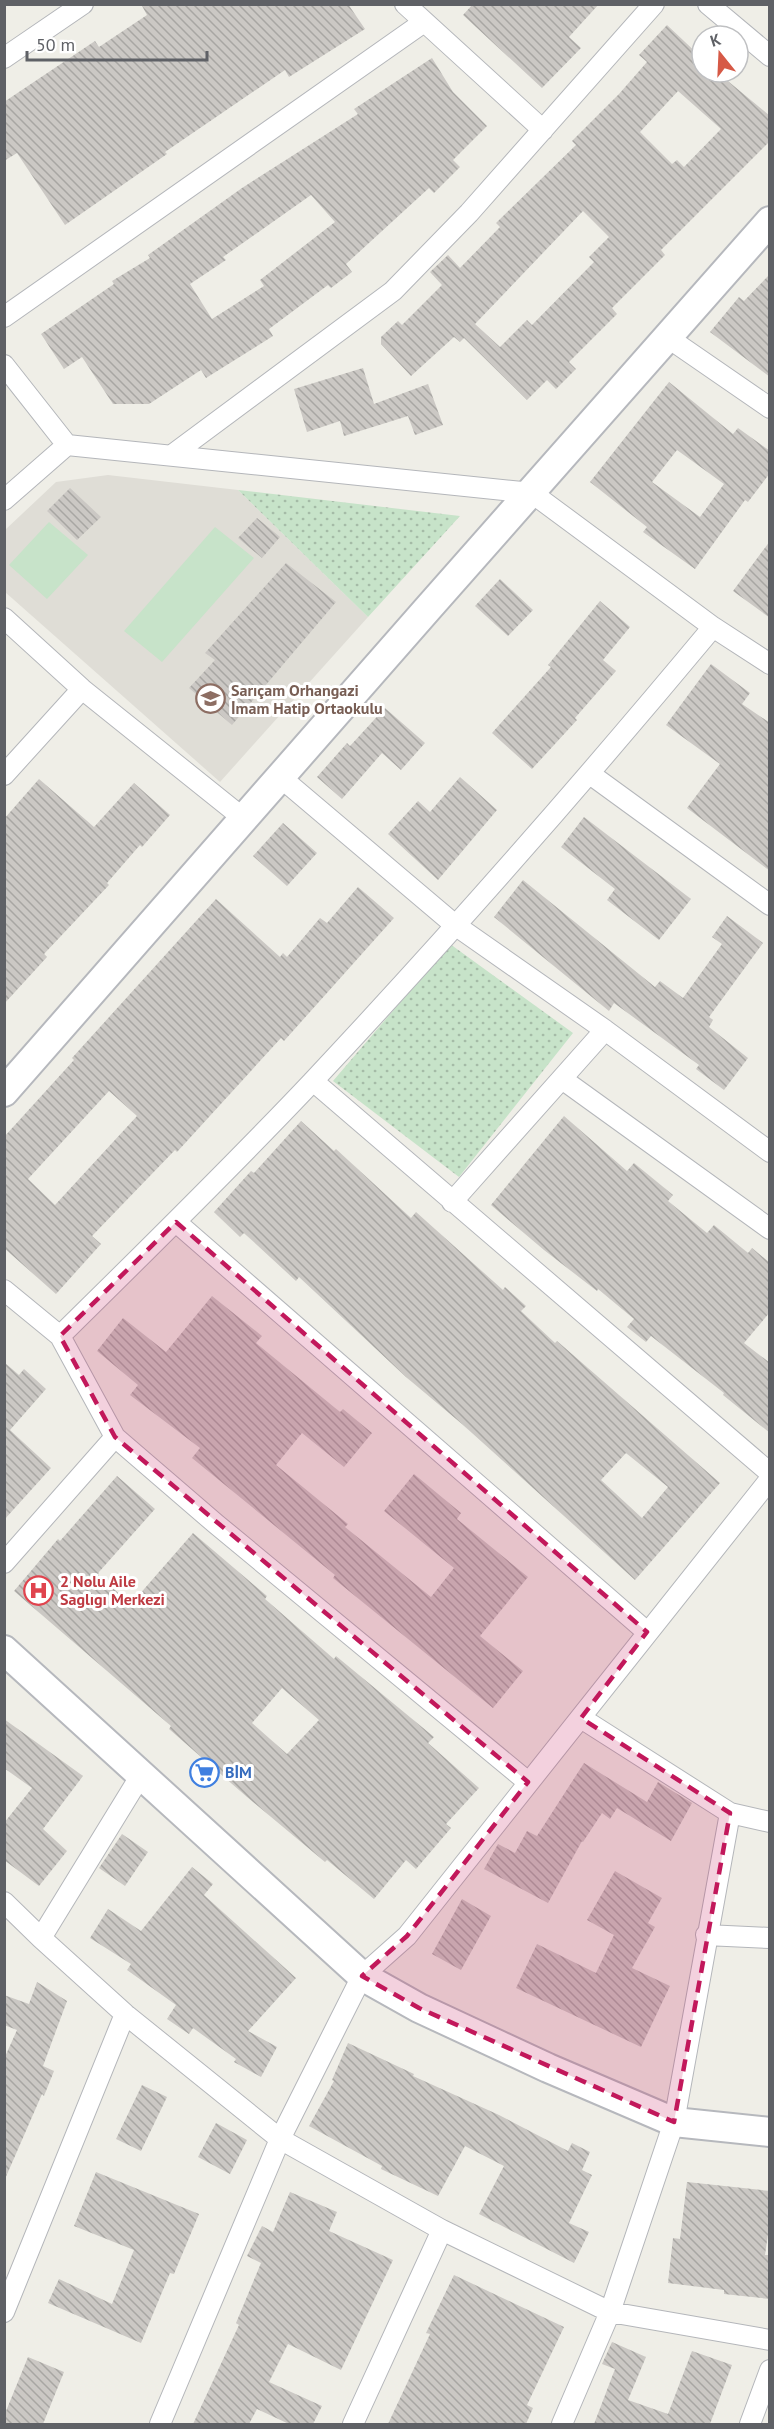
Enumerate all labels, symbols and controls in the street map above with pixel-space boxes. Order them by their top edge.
scale bar [27,24,207,62]
north arrow [690,24,750,84]
text: K [708,29,723,51]
text: 50 m [36,33,75,56]
place label: Sarıçam Orhangazi İmam Hatip Ortaokulu [231,680,383,718]
school or university icon: Sarıçam Orhangazi İmam Hatip Ortaokulu [194,683,226,715]
place label: 2 Nolu Aile Saglıgı Merkezi [60,1571,165,1609]
hospital icon: 2 Nolu Aile Saglıgı Merkezi [23,1574,55,1606]
supermarket icon: BİM [188,1756,220,1788]
place label: BİM [225,1762,252,1782]

